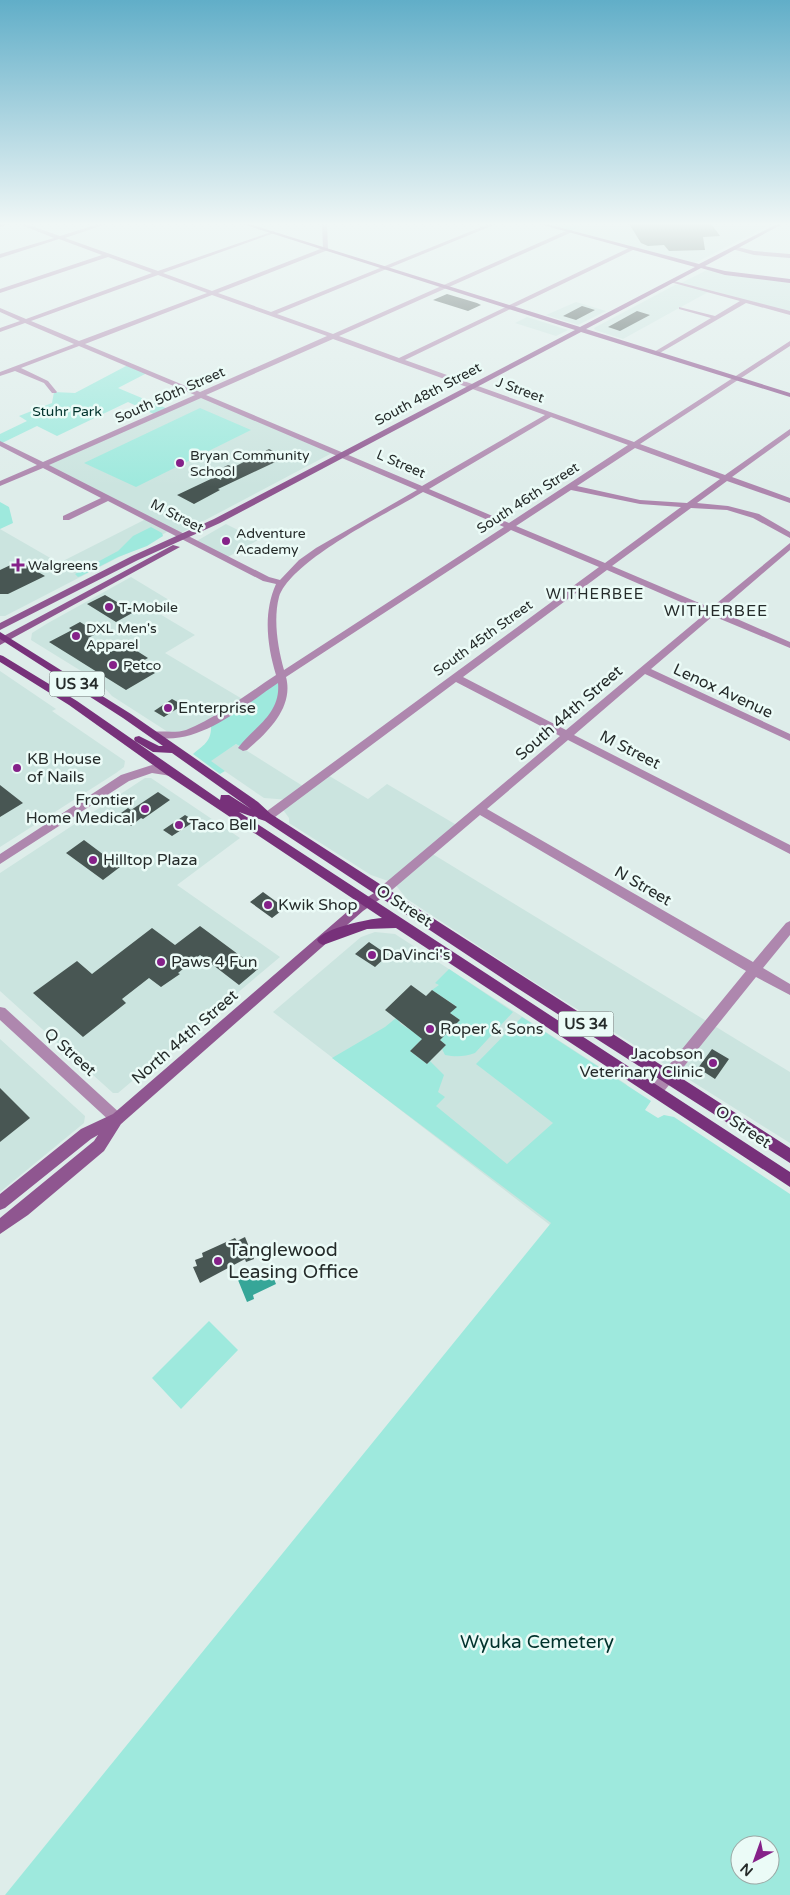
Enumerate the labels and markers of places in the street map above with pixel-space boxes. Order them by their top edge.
place label: Bryan Community School [190,447,310,480]
marker: Bryan Community School [174,457,186,469]
place label: Adventure Academy [236,525,306,558]
marker: Adventure Academy [220,535,232,547]
place label: Walgreens [28,557,98,574]
marker: Walgreens [12,559,24,571]
place label: T-Mobile [119,599,178,616]
marker: T-Mobile [103,601,115,613]
place label: DXL Men's Apparel [86,620,157,653]
marker: DXL Men's Apparel [70,630,82,642]
place label: Petco [123,657,161,674]
marker: Petco [107,659,119,671]
place label: Enterprise [178,698,256,718]
marker: Enterprise [162,702,174,714]
place label: KB House of Nails [27,749,101,787]
marker: KB House of Nails [11,762,23,774]
place label: Frontier Home Medical [26,790,136,828]
marker: Frontier Home Medical [139,803,151,815]
place label: Taco Bell [189,815,257,835]
marker: Taco Bell [173,819,185,831]
place label: Hilltop Plaza [103,850,197,870]
marker: Hilltop Plaza [87,854,99,866]
place label: Kwik Shop [278,895,358,915]
marker: Kwik Shop [262,899,274,911]
place label: DaVinci's [382,945,450,965]
marker: DaVinci's [366,949,378,961]
place label: Paws 4 Fun [171,952,258,972]
marker: Paws 4 Fun [155,956,167,968]
place label: Roper & Sons [440,1019,543,1039]
marker: Roper & Sons [424,1023,436,1035]
place label: Jacobson Veterinary Clinic [580,1044,703,1082]
marker: Jacobson Veterinary Clinic [707,1057,719,1069]
place label: Tanglewood Leasing Office [228,1239,359,1283]
marker: Tanglewood Leasing Office [212,1255,224,1267]

